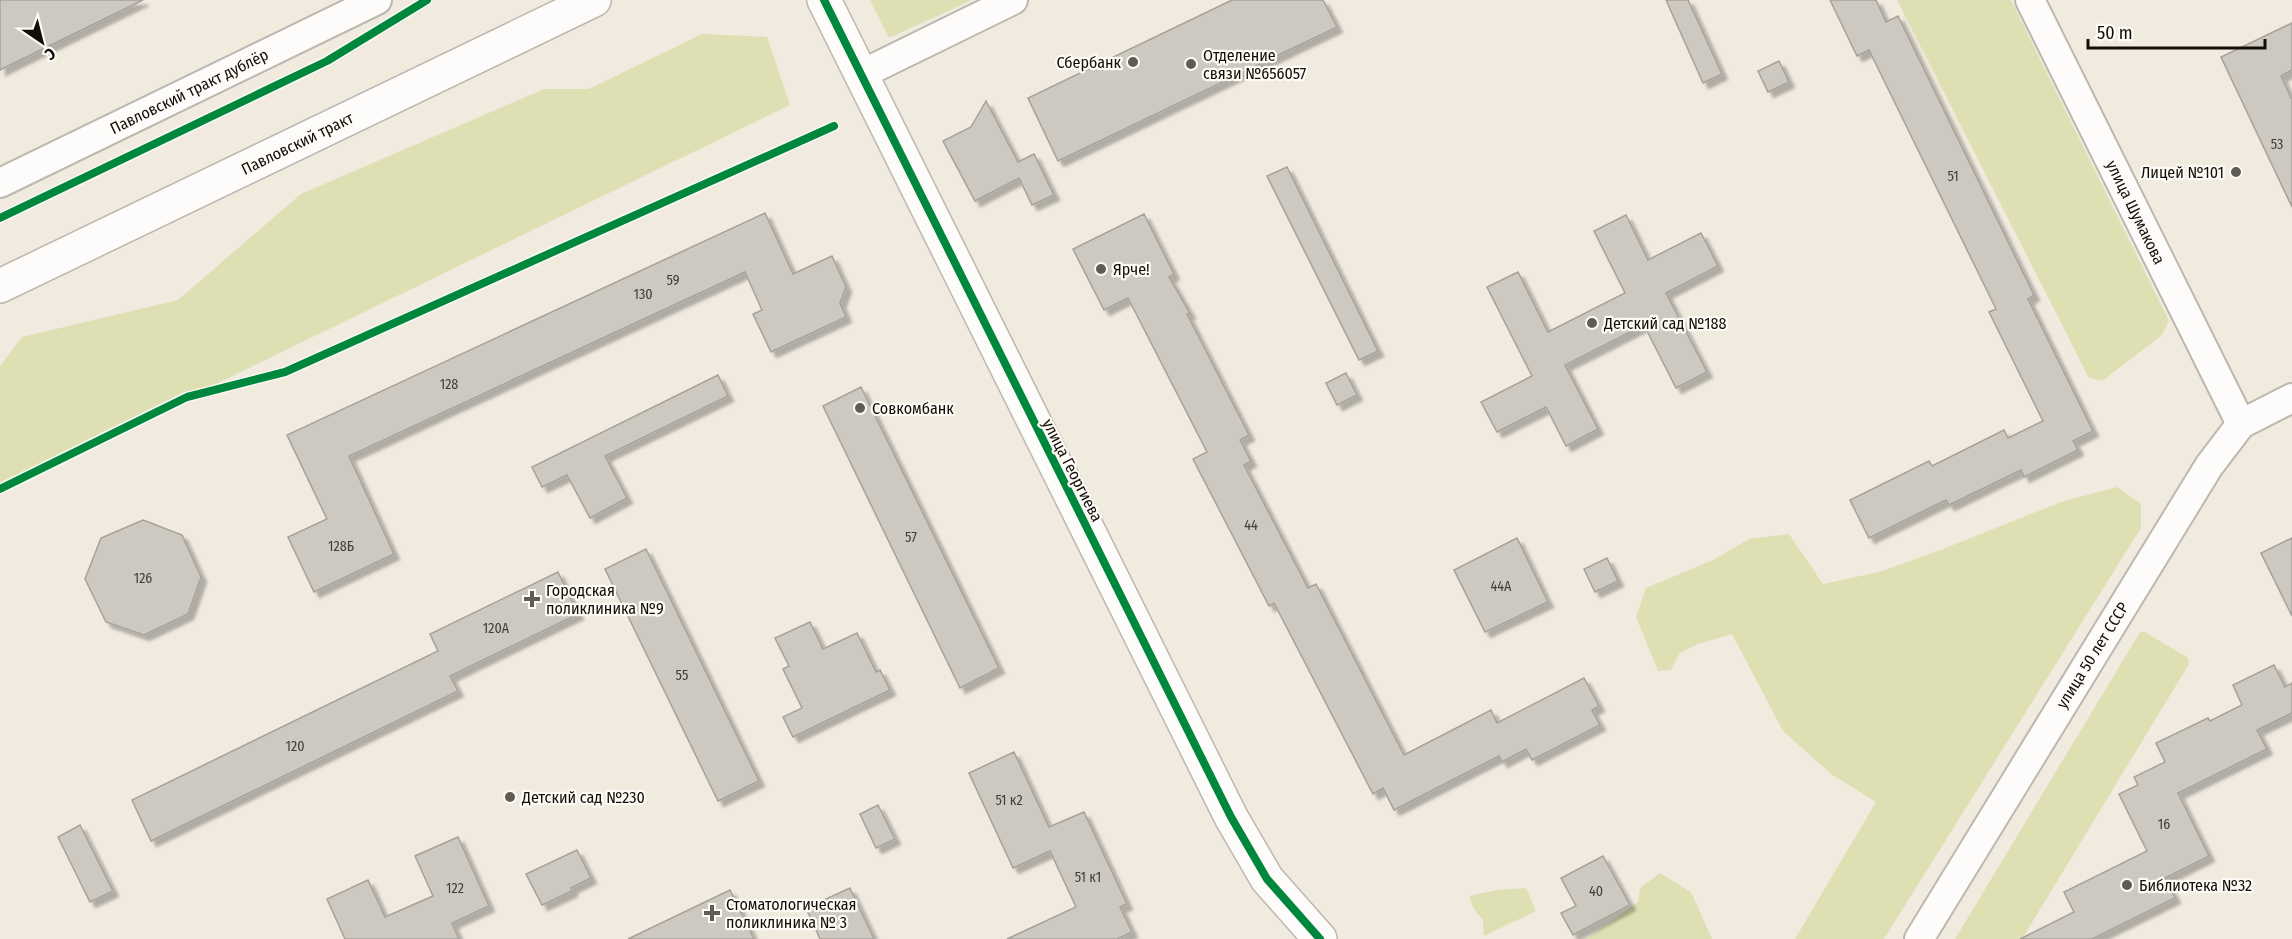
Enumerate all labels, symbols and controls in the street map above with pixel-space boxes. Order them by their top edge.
north arrow [12,12,72,72]
scale bar [2088,12,2265,50]
text: 50 m [2097,22,2133,44]
text: С [41,44,59,64]
street label: Павловский тракт дублёр [107,45,271,138]
place label: Отделение связи №656057 [1203,46,1307,83]
place label: Сбербанк [1056,53,1121,72]
marker: Сбербанк [1126,55,1140,69]
marker: Отделение связи №656057 [1184,57,1198,71]
street label: Павловский тракт [238,108,357,179]
house number: 53 [2271,136,2283,153]
street label: улица Шумакова [2102,157,2169,267]
place label: Лицей №101 [2141,163,2224,182]
marker: Лицей №101 [2229,165,2243,179]
house number: 51 [1947,168,1959,185]
place label: Ярче! [1113,260,1150,279]
marker: Ярче! [1094,262,1108,276]
house number: 59 [666,272,680,289]
house number: 130 [633,286,653,303]
place label: Детский сад №188 [1603,314,1727,333]
marker: Детский сад №188 [1585,316,1599,330]
house number: 128 [440,376,458,393]
place label: Совкомбанк [872,399,954,418]
marker: Совкомбанк [853,401,867,415]
street label: улица Георгиева [1038,416,1107,525]
house number: 44 [1244,517,1258,534]
house number: 57 [905,529,917,546]
house number: 128Б [328,538,354,555]
house number: 126 [134,570,152,587]
house number: 44А [1491,578,1512,595]
place label: Городская поликлиника №9 [546,581,664,618]
marker: Городская поликлиника №9 [523,590,541,608]
street label: улица 50 лет СССР [2052,599,2133,712]
house number: 120А [483,620,510,637]
house number: 55 [676,667,688,684]
house number: 120 [286,738,304,755]
place label: Детский сад №230 [521,788,645,807]
marker: Детский сад №230 [503,790,517,804]
house number: 51 к2 [995,792,1023,809]
house number: 16 [2158,816,2170,833]
house number: 51 к1 [1075,869,1101,886]
place label: Библиотека №32 [2139,876,2252,895]
marker: Библиотека №32 [2120,878,2134,892]
house number: 122 [446,880,464,897]
house number: 40 [1589,883,1603,900]
place label: Стоматологическая поликлиника № 3 [726,895,857,932]
marker: Стоматологическая поликлиника № 3 [703,904,721,922]

